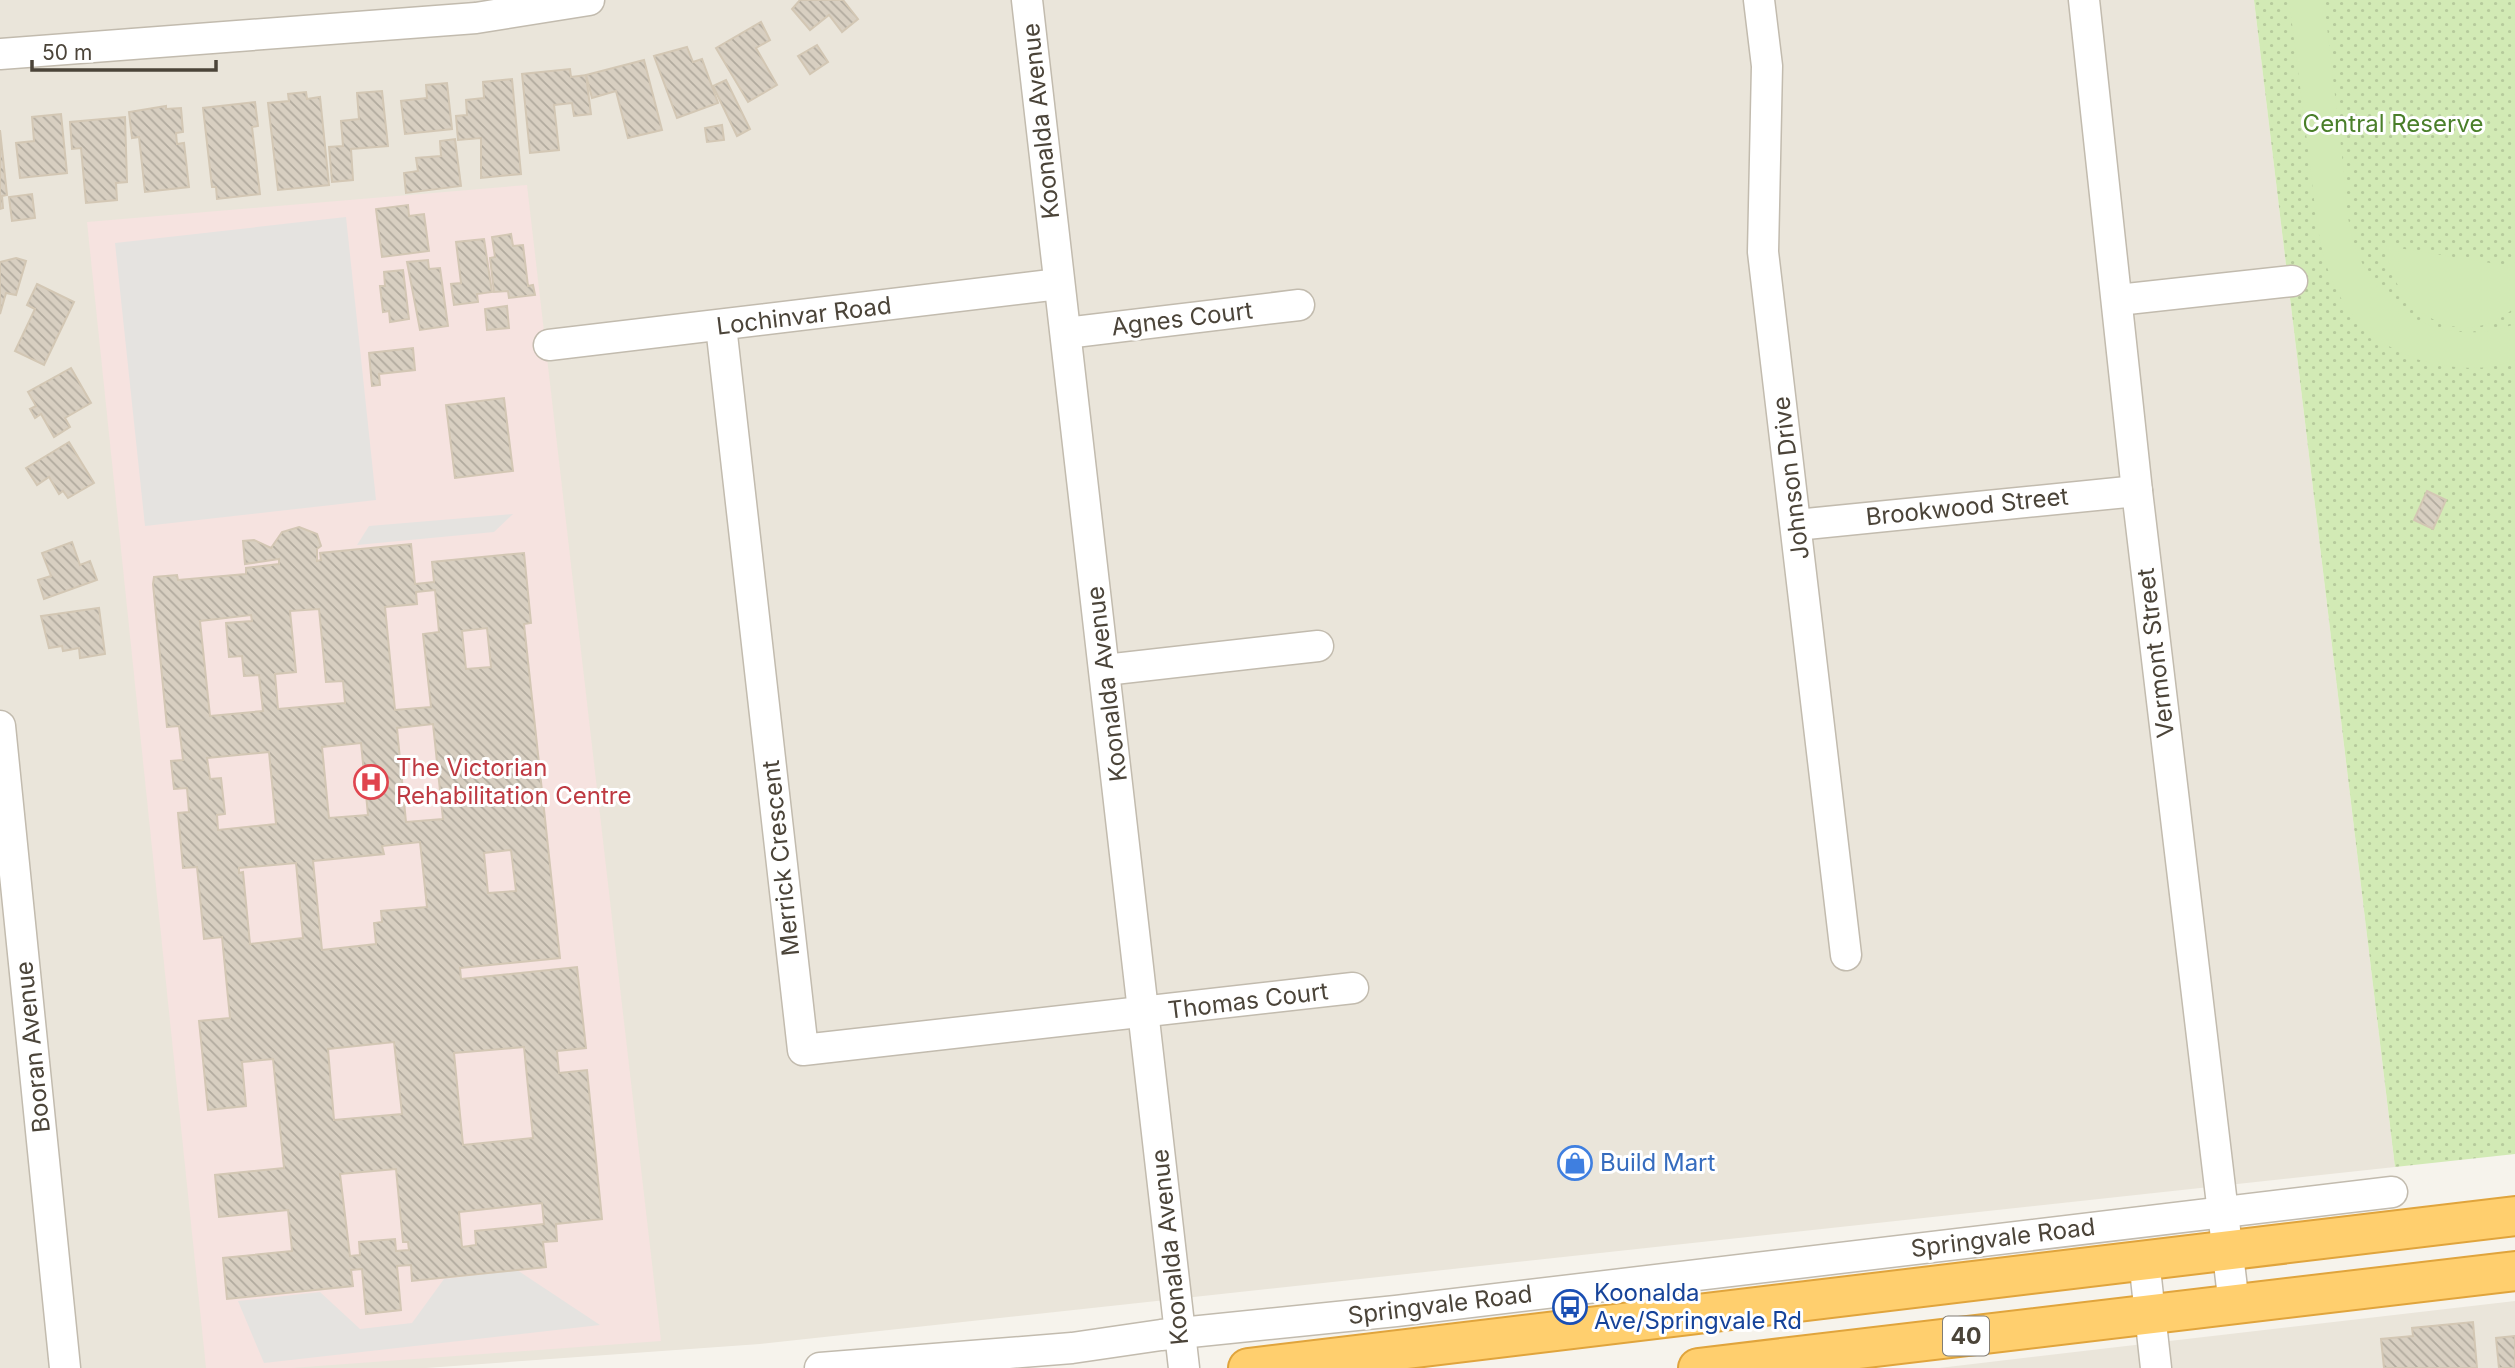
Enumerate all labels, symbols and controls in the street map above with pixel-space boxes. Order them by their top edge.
street label: Koonalda Avenue [1016,22,1065,220]
scale bar [32,28,215,72]
text: 50 m [42,40,92,65]
park label: Central Reserve [2303,109,2483,138]
street label: Lochinvar Road [715,290,893,341]
street label: Agnes Court [1110,295,1254,342]
street label: Johnson Drive [1766,395,1815,561]
street label: Brookwood Street [1864,481,2070,532]
street label: Vermont Street [2131,566,2180,740]
street label: Koonalda Avenue [1080,585,1133,783]
place label: The Victorian Rehabilitation Centre [396,753,632,810]
street label: Merrick Crescent [756,759,805,957]
hospital icon: The Victorian Rehabilitation Centre [352,763,390,801]
street label: Booran Avenue [9,960,56,1134]
street label: Thomas Court [1166,976,1330,1025]
shop icon: Build Mart [1556,1144,1594,1182]
street label: Koonalda Avenue [1145,1148,1194,1346]
place label: Build Mart [1600,1148,1716,1177]
street label: Springvale Road [1909,1212,2097,1263]
place label: Koonalda Ave/Springvale Rd [1594,1278,1802,1335]
street label: Springvale Road [1346,1279,1534,1330]
bus stop icon: Koonalda Ave/Springvale Rd [1551,1288,1589,1326]
road number: 40 [1943,1316,1989,1356]

